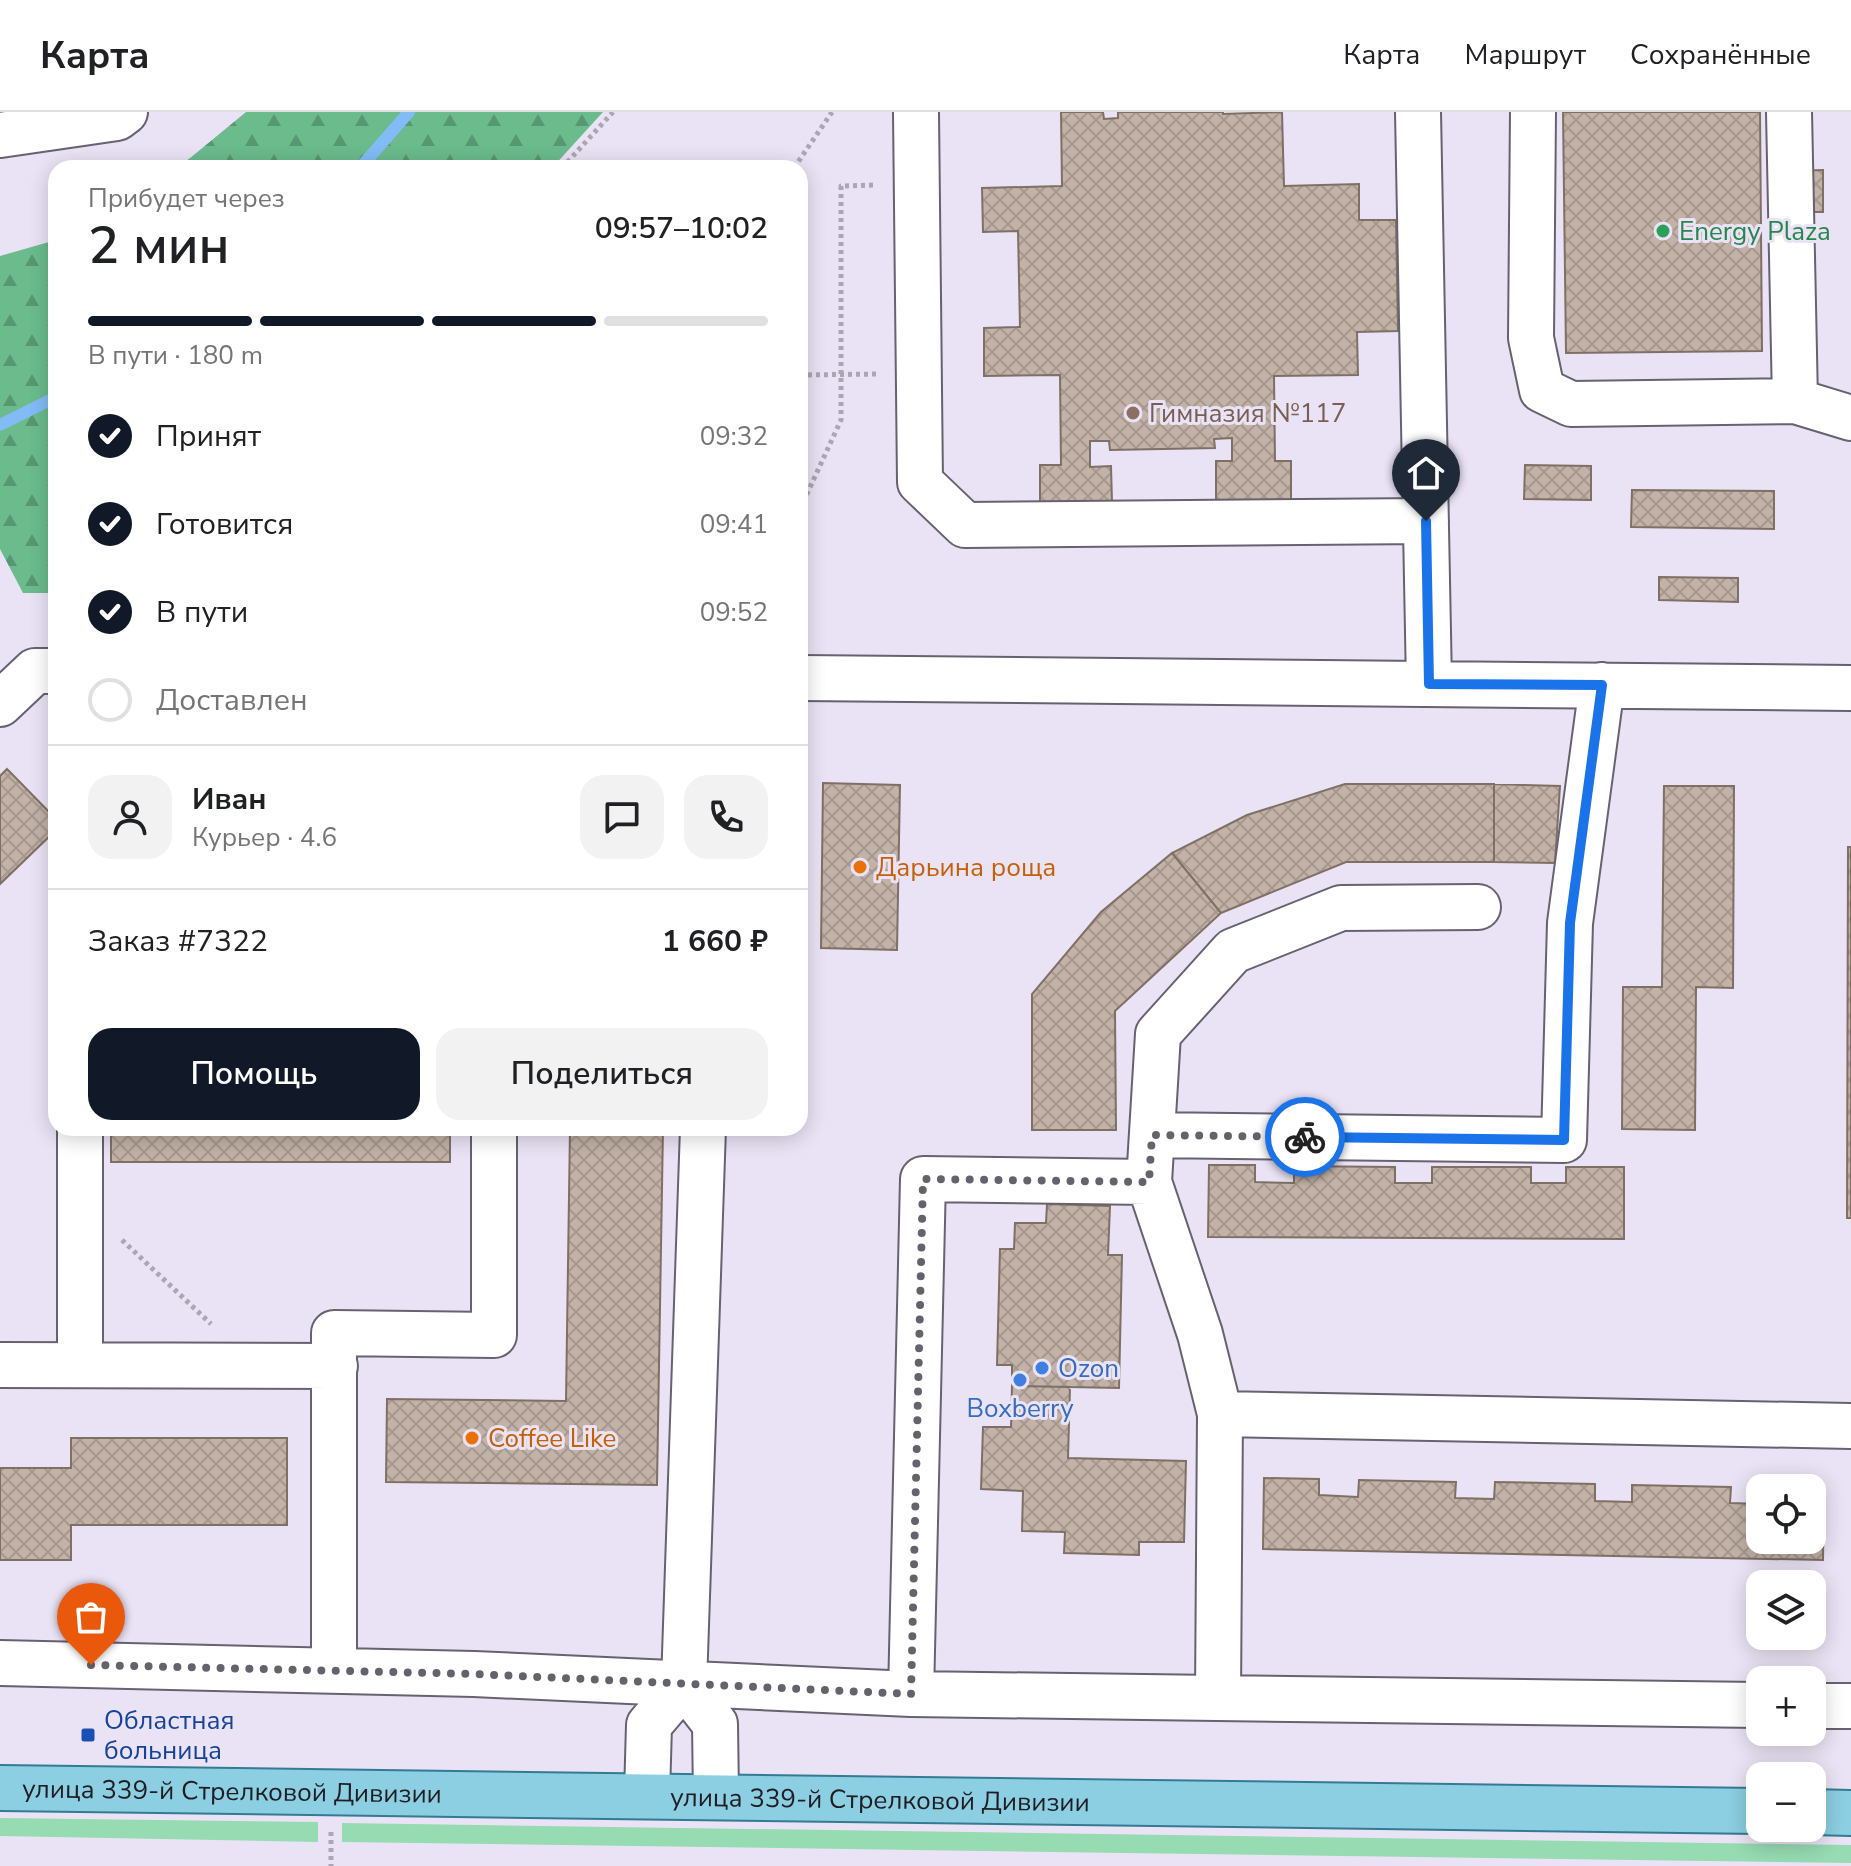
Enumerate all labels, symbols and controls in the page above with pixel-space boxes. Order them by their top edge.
text: Карта [40,30,150,81]
text: Карта [1343,36,1420,74]
text: Маршрут [1464,36,1586,74]
text: Сохранённые [1630,36,1811,74]
text: Прибудет через [88,181,285,216]
text: 09:57–10:02 [595,208,768,249]
text: 2 мин [88,210,230,281]
place label: Energy Plaza [1679,214,1831,249]
marker: Energy Plaza [1654,222,1672,240]
text: В пути · 180 m [88,338,263,373]
place label: Гимназия №117 [1149,396,1346,431]
marker: Гимназия №117 [1124,404,1142,422]
icon: check [88,414,132,458]
text: Принят [156,416,261,457]
text: 09:32 [700,419,768,454]
pin [1392,439,1460,521]
icon: home [1404,451,1448,495]
icon: check [88,502,132,546]
text: Готовится [156,504,293,545]
text: 09:41 [700,507,768,542]
icon: check [88,590,132,634]
text: В пути [156,592,248,633]
text: 09:52 [700,595,768,630]
text: Доставлен [156,680,308,721]
button: person [88,775,172,859]
button: chat [580,775,664,859]
button: phone [684,775,768,859]
text: Иван [192,779,267,820]
text: Курьер · 4.6 [192,820,337,855]
place label: Дарьина роща [876,850,1056,885]
marker: Дарьина роща [851,858,869,876]
text: Заказ #7322 [88,921,268,962]
text: 1 660 ₽ [662,921,768,962]
button: Помощь [88,1028,420,1120]
button: Поделиться [436,1028,768,1120]
courier [1265,1097,1345,1177]
icon: bike [1283,1115,1327,1159]
place label: Ozon [1058,1351,1119,1386]
marker: Ozon [1033,1359,1051,1377]
marker: Boxberry [1011,1371,1029,1389]
place label: Boxberry [966,1391,1074,1426]
place label: Coffee Like [488,1421,616,1456]
marker: Coffee Like [463,1429,481,1447]
map controls [1746,1474,1826,1842]
button: locate [1746,1474,1826,1554]
button: layers [1746,1570,1826,1650]
pin [57,1583,125,1665]
icon: bag [69,1595,113,1639]
button: + [1746,1666,1826,1746]
place label: Областная больница [104,1703,234,1768]
marker: Областная больница [79,1726,97,1744]
button: − [1746,1762,1826,1842]
street label: улица 339-й Стрелковой Дивизии [22,1771,442,1812]
street label: улица 339-й Стрелковой Дивизии [670,1780,1090,1820]

